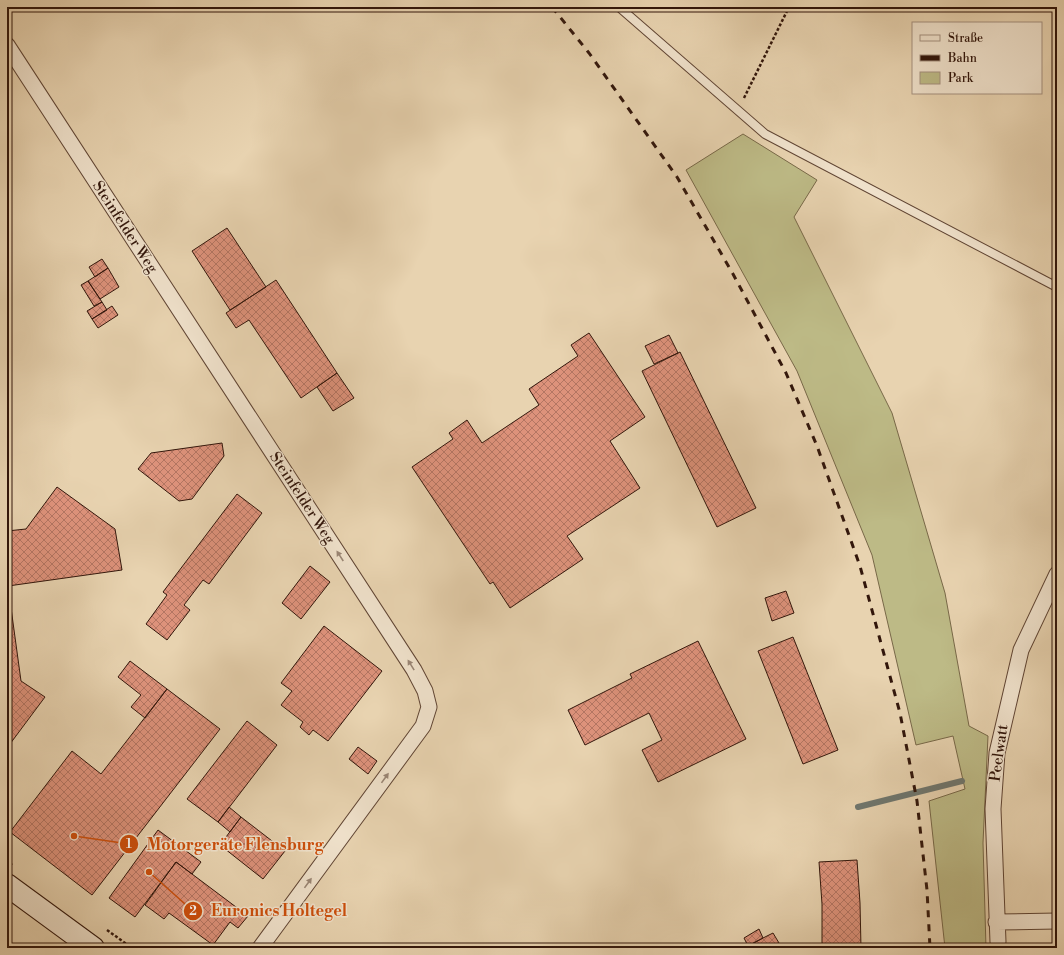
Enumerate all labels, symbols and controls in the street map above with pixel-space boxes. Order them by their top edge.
legend [912,22,1042,94]
text: Straße [948,31,983,46]
text: Bahn [947,51,977,66]
text: Park [948,71,974,86]
street label: Steinfelder Weg [88,177,162,277]
street label: Steinfelder Weg [265,448,339,548]
one-way arrow [337,551,344,562]
one-way arrow [408,659,415,671]
street label: Peelwatt [986,723,1013,783]
one-way arrow [381,773,389,783]
callout: Motorgeräte Flensburg [119,830,332,858]
text: Motorgeräte Flensburg [146,835,324,855]
text: 1 [126,837,132,852]
one-way arrow [304,877,312,888]
callout: Euronics Holtegel [183,897,356,925]
text: Euronics Holtegel [211,901,348,921]
text: 2 [189,904,197,919]

